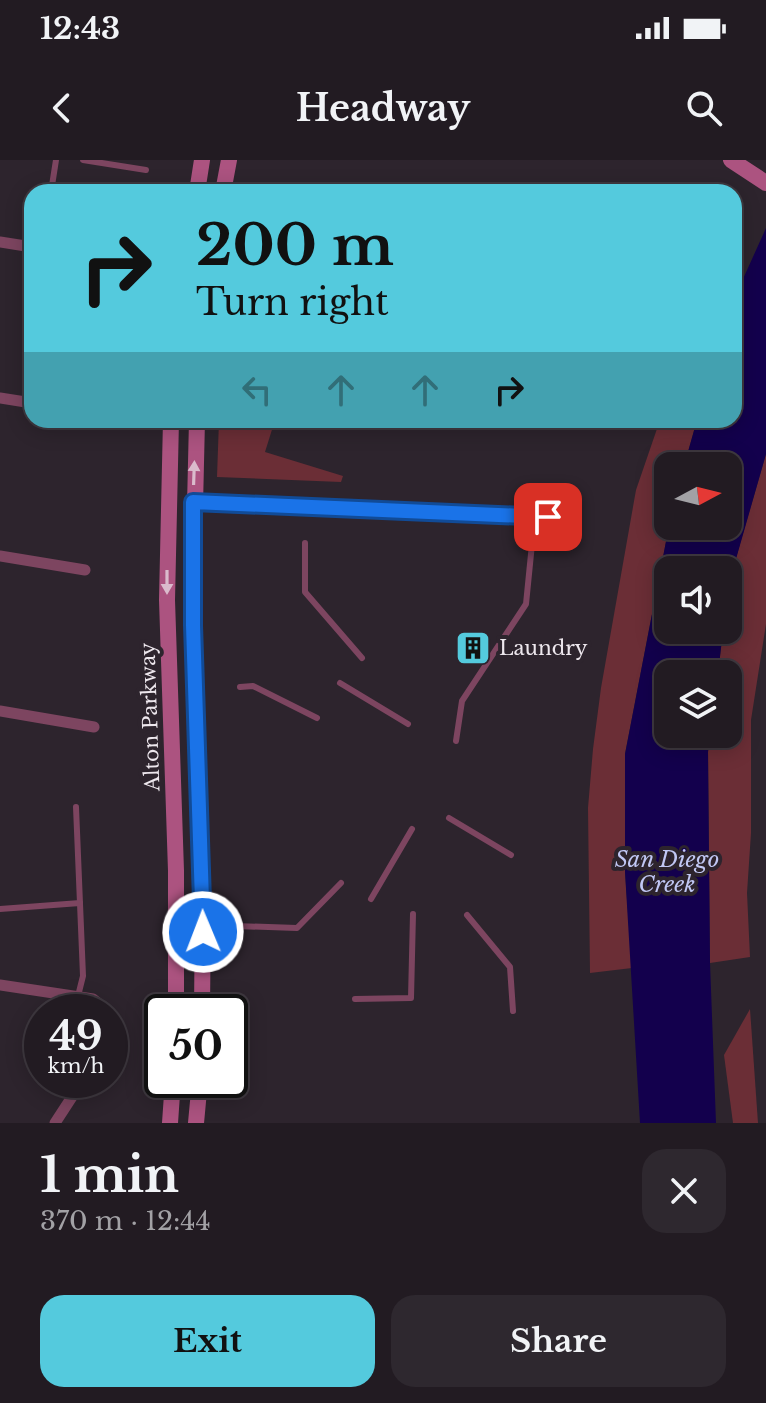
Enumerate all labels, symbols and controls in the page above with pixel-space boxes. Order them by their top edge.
text: 12:43 [40,10,120,47]
icon: back [40,86,84,130]
text: Headway [296,86,470,131]
icon: search [682,86,726,130]
text: 200 m [196,211,394,280]
icon: right [64,216,168,320]
text: Turn right [196,280,389,325]
icon: left [235,368,279,412]
icon: ahead [319,368,363,412]
icon: ahead [403,368,447,412]
icon: right [487,368,531,412]
north arrow [654,452,742,540]
map controls [654,452,742,748]
one-way arrow [188,460,201,485]
pin [514,483,582,551]
icon: arrive [526,495,570,539]
button: sound [654,556,742,644]
one-way arrow [161,570,173,595]
building icon: Laundry [454,629,492,667]
place label: Laundry [499,636,588,660]
street label: Alton Parkway [135,642,165,793]
button: layers [654,660,742,748]
water label: San Diego Creek [615,846,719,898]
position arrow [161,890,245,974]
speed limit sign: 50 [144,994,248,1098]
text: 49 [49,1011,103,1061]
text: km/h [48,1054,104,1078]
text: 1 min [40,1145,179,1205]
button: close [642,1149,726,1233]
text: 370 m · 12:44 [40,1205,211,1237]
button: Exit [40,1295,375,1387]
button: Share [391,1295,726,1387]

